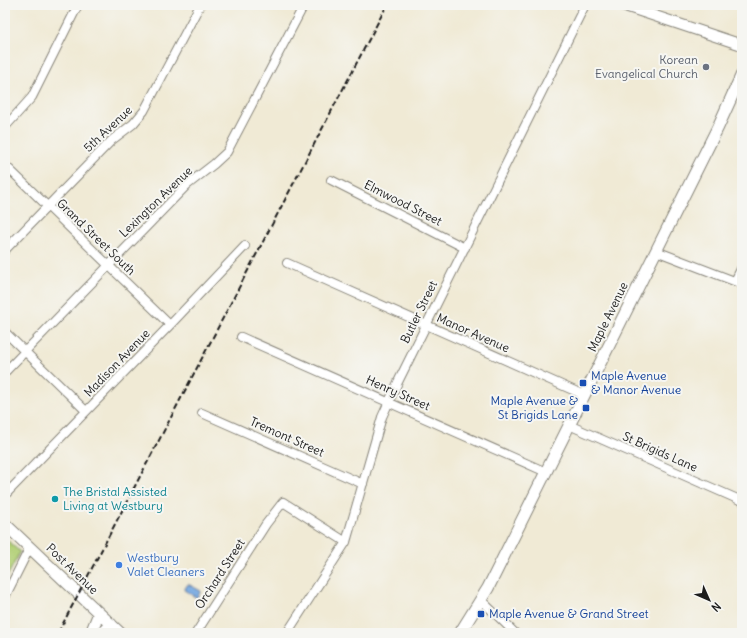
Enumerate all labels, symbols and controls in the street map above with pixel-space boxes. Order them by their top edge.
place label: Korean Evangelical Church [595,52,698,81]
marker: Korean Evangelical Church [701,62,711,72]
street label: 5th Avenue [80,102,135,155]
street label: Lexington Avenue [116,163,195,240]
street label: Elmwood Street [362,177,445,229]
street label: Grand Street South [54,195,139,278]
street label: Butler Street [397,278,440,346]
street label: Maple Avenue [584,280,631,354]
street label: Manor Avenue [434,310,512,355]
street label: Madison Avenue [81,326,153,400]
place label: Maple Avenue & Manor Avenue [591,368,681,397]
street label: Henry Street [364,372,433,413]
marker: Maple Avenue & Manor Avenue [578,378,588,388]
place label: Maple Avenue & St Brigids Lane [490,393,578,422]
marker: Maple Avenue & St Brigids Lane [581,403,591,413]
street label: Tremont Street [248,414,327,460]
street label: St Brigids Lane [620,428,700,475]
place label: The Bristal Assisted Living at Westbury [63,484,167,513]
marker: The Bristal Assisted Living at Westbury [50,494,60,504]
street label: Orchard Street [191,536,248,612]
street label: Post Avenue [43,540,101,597]
place label: Westbury Valet Cleaners [127,550,205,579]
marker: Westbury Valet Cleaners [114,560,124,570]
north arrow [689,580,729,620]
text: N [708,599,724,615]
place label: Maple Avenue & Grand Street [489,606,649,621]
marker: Maple Avenue & Grand Street [476,609,486,619]

